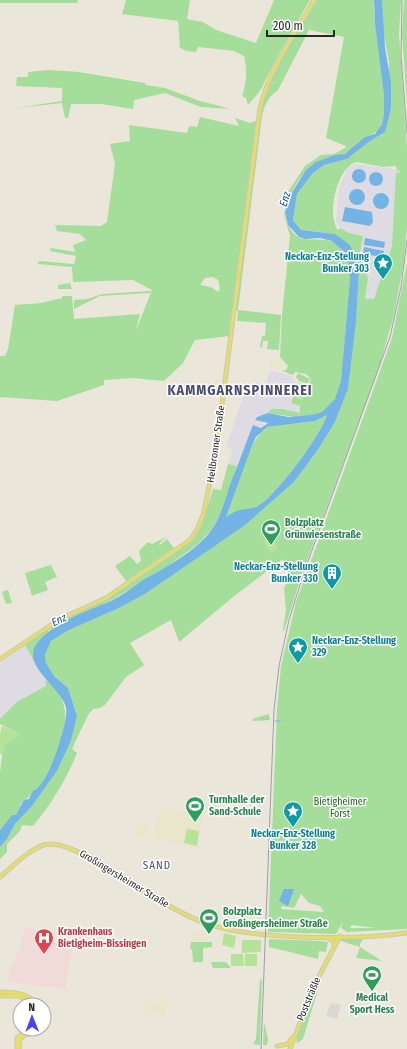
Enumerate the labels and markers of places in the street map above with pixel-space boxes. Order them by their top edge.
place label: Neckar-Enz-Stellung Bunker 303 [285,251,369,275]
place icon: Neckar-Enz-Stellung Bunker 303 [372,252,394,280]
place label: Bolzplatz Grünwiesenstraße [285,517,361,541]
sports icon: Bolzplatz Grünwiesenstraße [260,518,282,546]
place label: Neckar-Enz-Stellung Bunker 330 [234,561,319,585]
building icon: Neckar-Enz-Stellung Bunker 330 [321,562,343,590]
place label: Neckar-Enz-Stellung 329 [311,635,396,659]
place icon: Neckar-Enz-Stellung 329 [287,636,309,664]
place label: Turnhalle der Sand-Schule [209,794,265,818]
sports icon: Turnhalle der Sand-Schule [184,795,206,823]
place icon: Neckar-Enz-Stellung Bunker 328 [282,800,304,828]
place label: Neckar-Enz-Stellung Bunker 328 [251,828,335,852]
place label: Bolzplatz Großingersheimer Straße [223,906,328,930]
sports icon: Bolzplatz Großingersheimer Straße [198,907,220,935]
place label: Krankenhaus Bietigheim-Bissingen [58,926,146,950]
hospital icon: Krankenhaus Bietigheim-Bissingen [33,927,55,955]
sports icon: Medical Sport Hess [361,964,383,992]
place label: Medical Sport Hess [350,992,395,1016]

